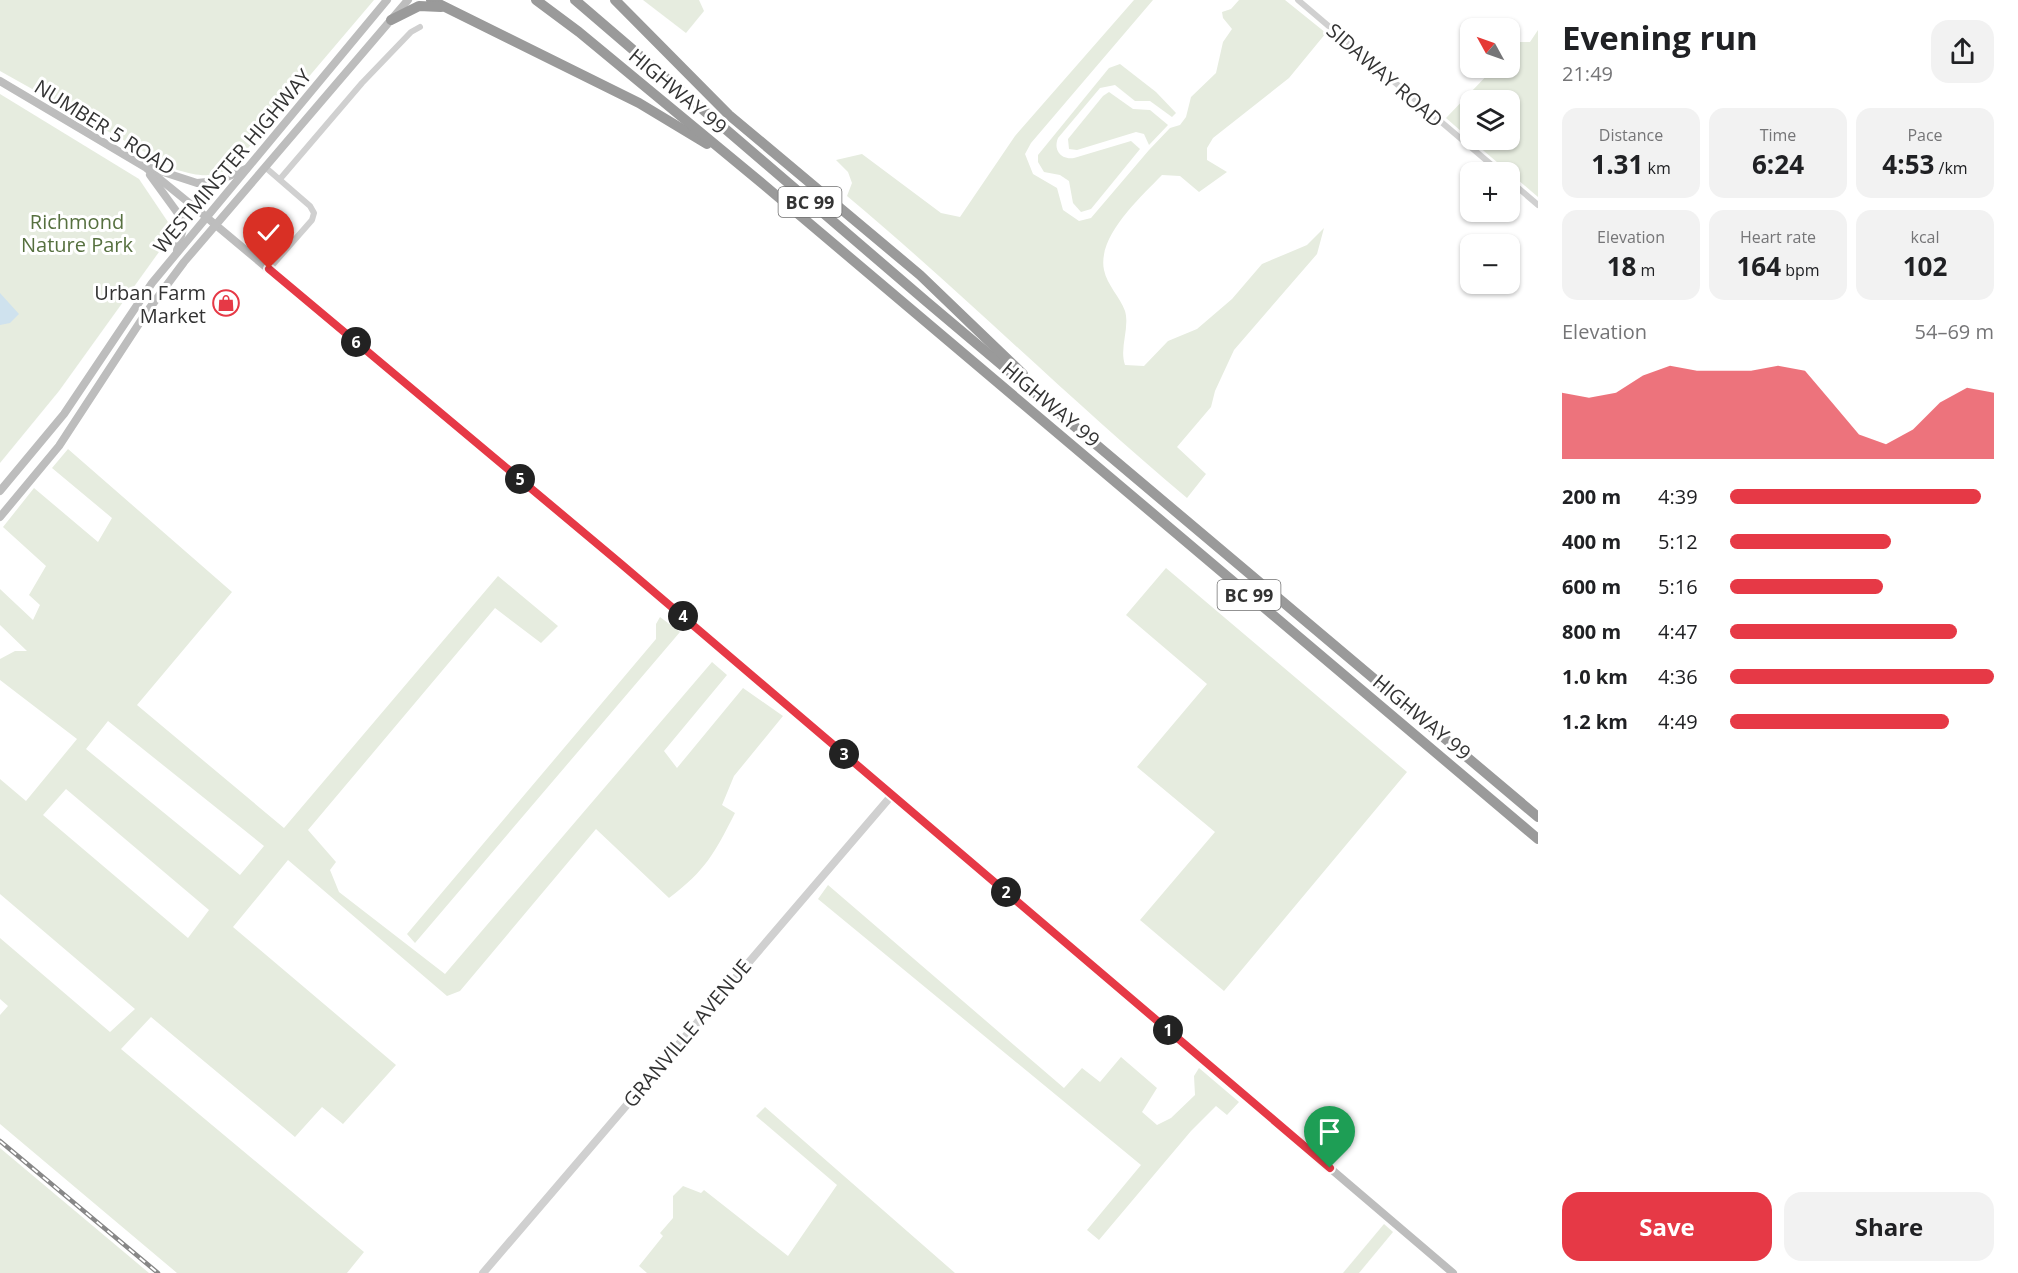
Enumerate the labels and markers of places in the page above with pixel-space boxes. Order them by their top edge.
pin [243,207,294,269]
place label: Urban Farm Market [94,279,206,329]
shop icon: Urban Farm Market [211,288,241,318]
pin: 6 [341,327,371,357]
pin: 5 [505,464,535,494]
pin: 4 [668,601,698,631]
pin: 3 [829,739,859,769]
pin: 2 [991,877,1021,907]
pin: 1 [1153,1015,1183,1045]
pin [1304,1106,1355,1168]

